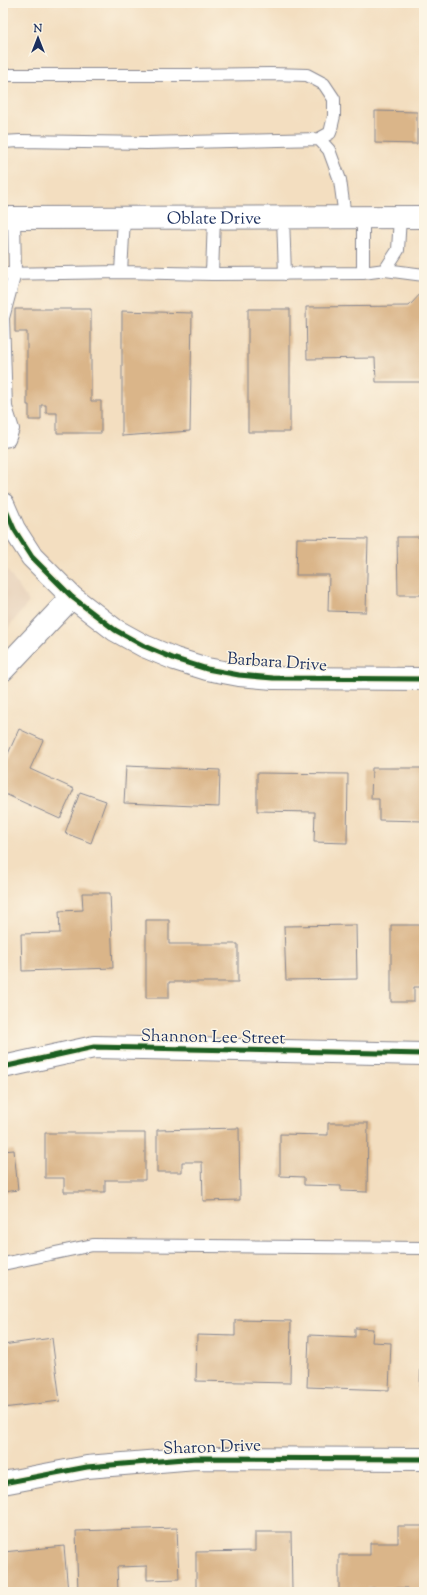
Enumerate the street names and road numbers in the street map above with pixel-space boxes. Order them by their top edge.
street label: Oblate Drive [167,207,261,232]
street label: Barbara Drive [226,648,328,678]
street label: Shannon Lee Street [141,1025,286,1051]
street label: Sharon Drive [163,1434,262,1462]

